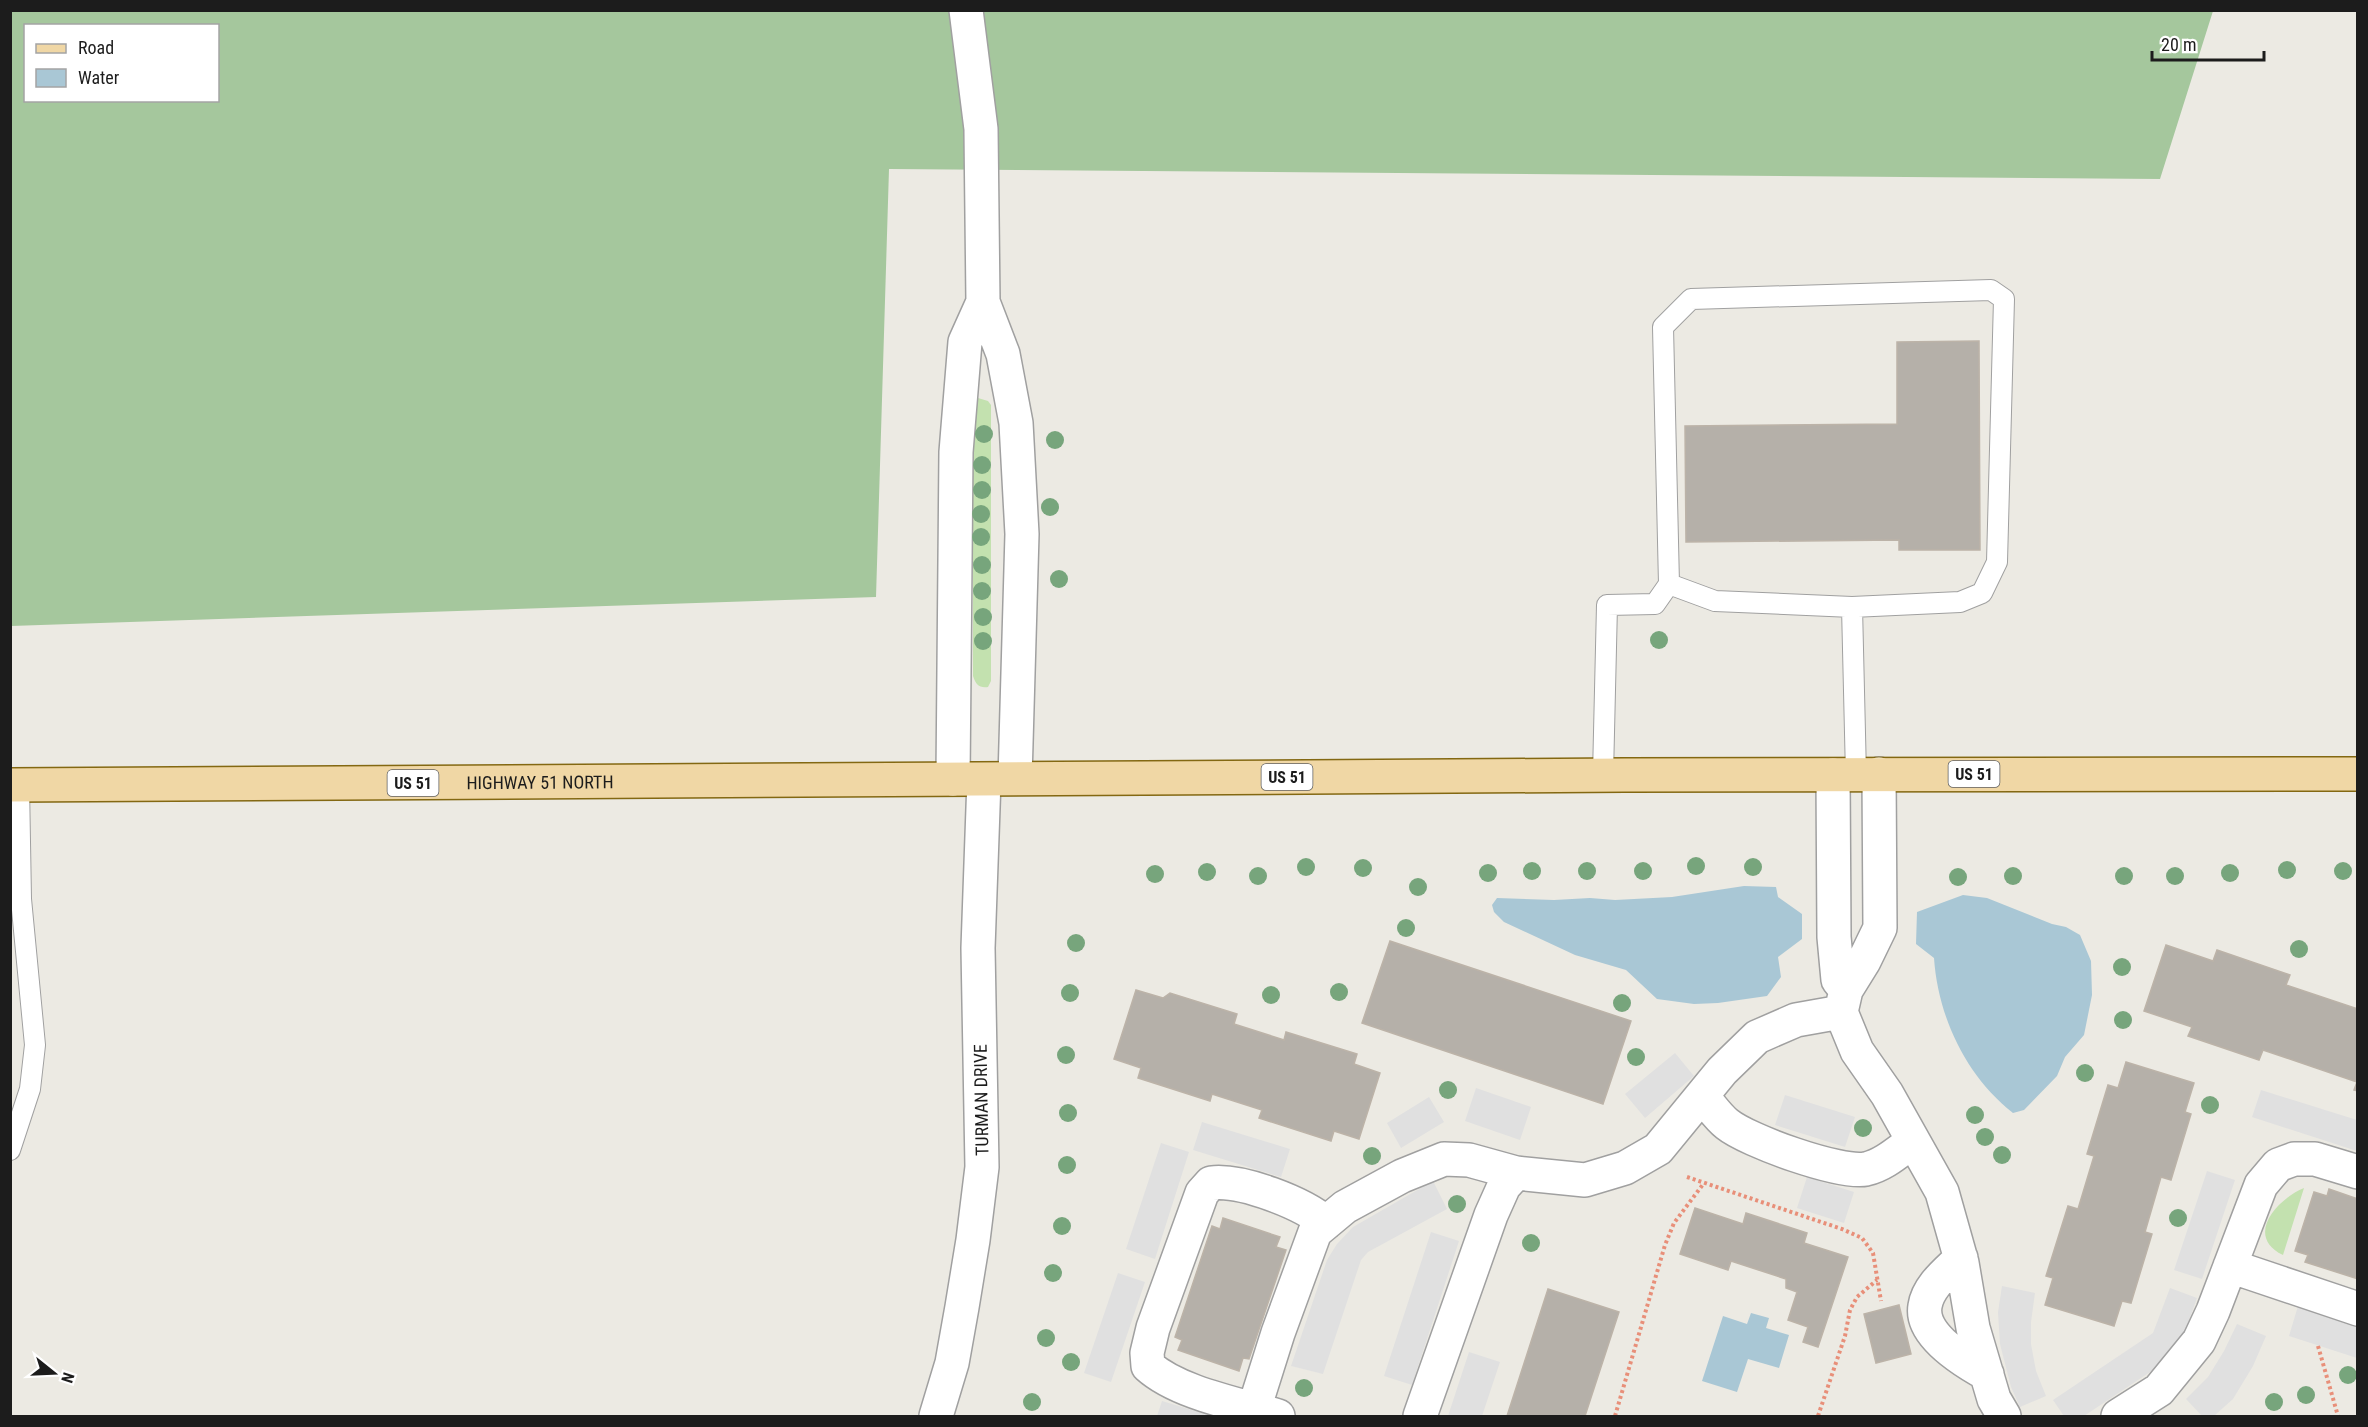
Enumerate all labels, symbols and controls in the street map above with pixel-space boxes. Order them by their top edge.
legend [24,24,219,102]
scale bar [2152,24,2264,62]
text: 20 m [2161,34,2196,55]
text: Road [78,37,114,58]
text: Water [78,67,120,88]
road number: US 51 [1948,761,2000,787]
road number: US 51 [1262,764,1312,790]
road number: US 51 [388,770,438,796]
street label: HIGHWAY 51 NORTH [466,771,614,793]
street label: TURMAN DRIVE [970,1044,992,1156]
north arrow [24,1343,84,1403]
text: N [57,1370,78,1385]

